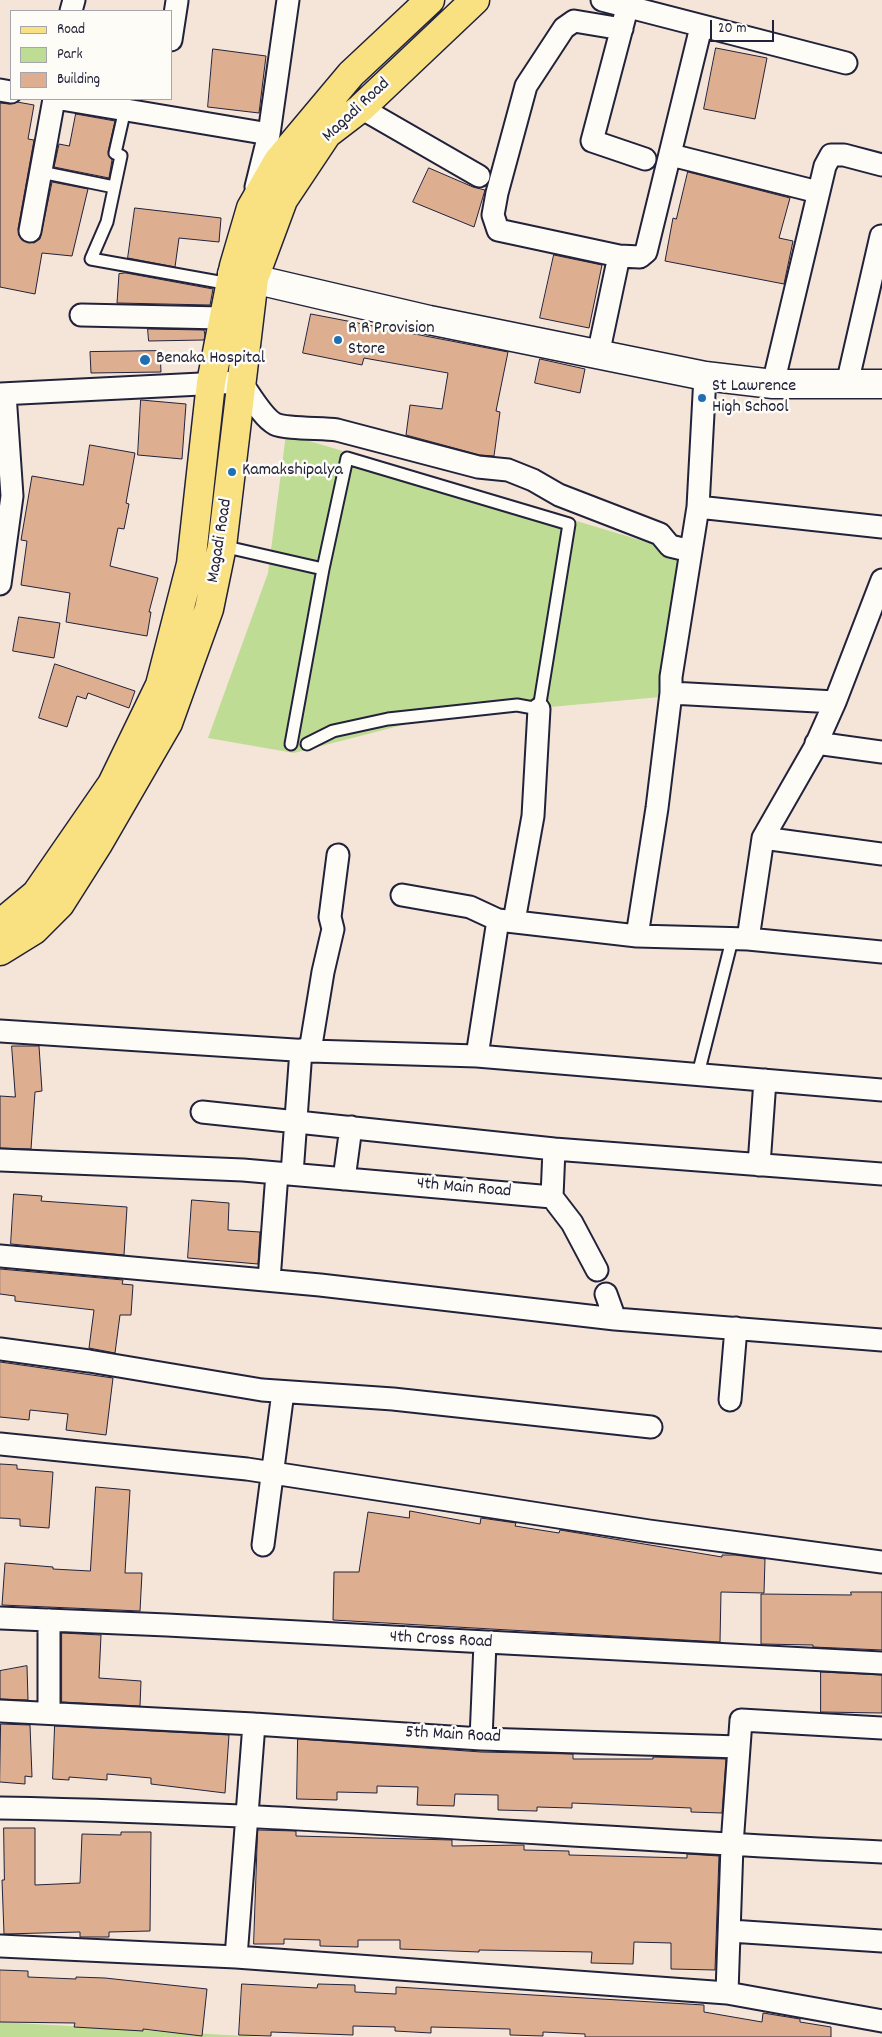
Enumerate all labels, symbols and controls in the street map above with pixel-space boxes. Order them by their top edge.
legend [10,10,172,100]
scale bar [712,10,776,42]
text: 20 m [718,18,746,40]
text: Road [57,19,85,41]
text: Park [57,44,83,66]
text: Building [57,69,100,91]
street label: Magadi Road [319,74,395,148]
place label: R R Provision Store [348,319,435,362]
marker: R R Provision Store [332,334,344,346]
place label: Benaka Hospital [156,349,265,371]
marker: Benaka Hospital [138,353,152,367]
place label: St Lawrence High School [712,377,796,419]
marker: St Lawrence High School [696,392,708,404]
place label: Kamakshipalya [242,461,343,483]
marker: Kamakshipalya [226,466,238,478]
street label: Magadi Road [204,497,238,585]
street label: 4th Main Road [416,1174,512,1204]
street label: 4th Cross Road [389,1628,493,1654]
street label: 5th Main Road [405,1723,501,1749]

